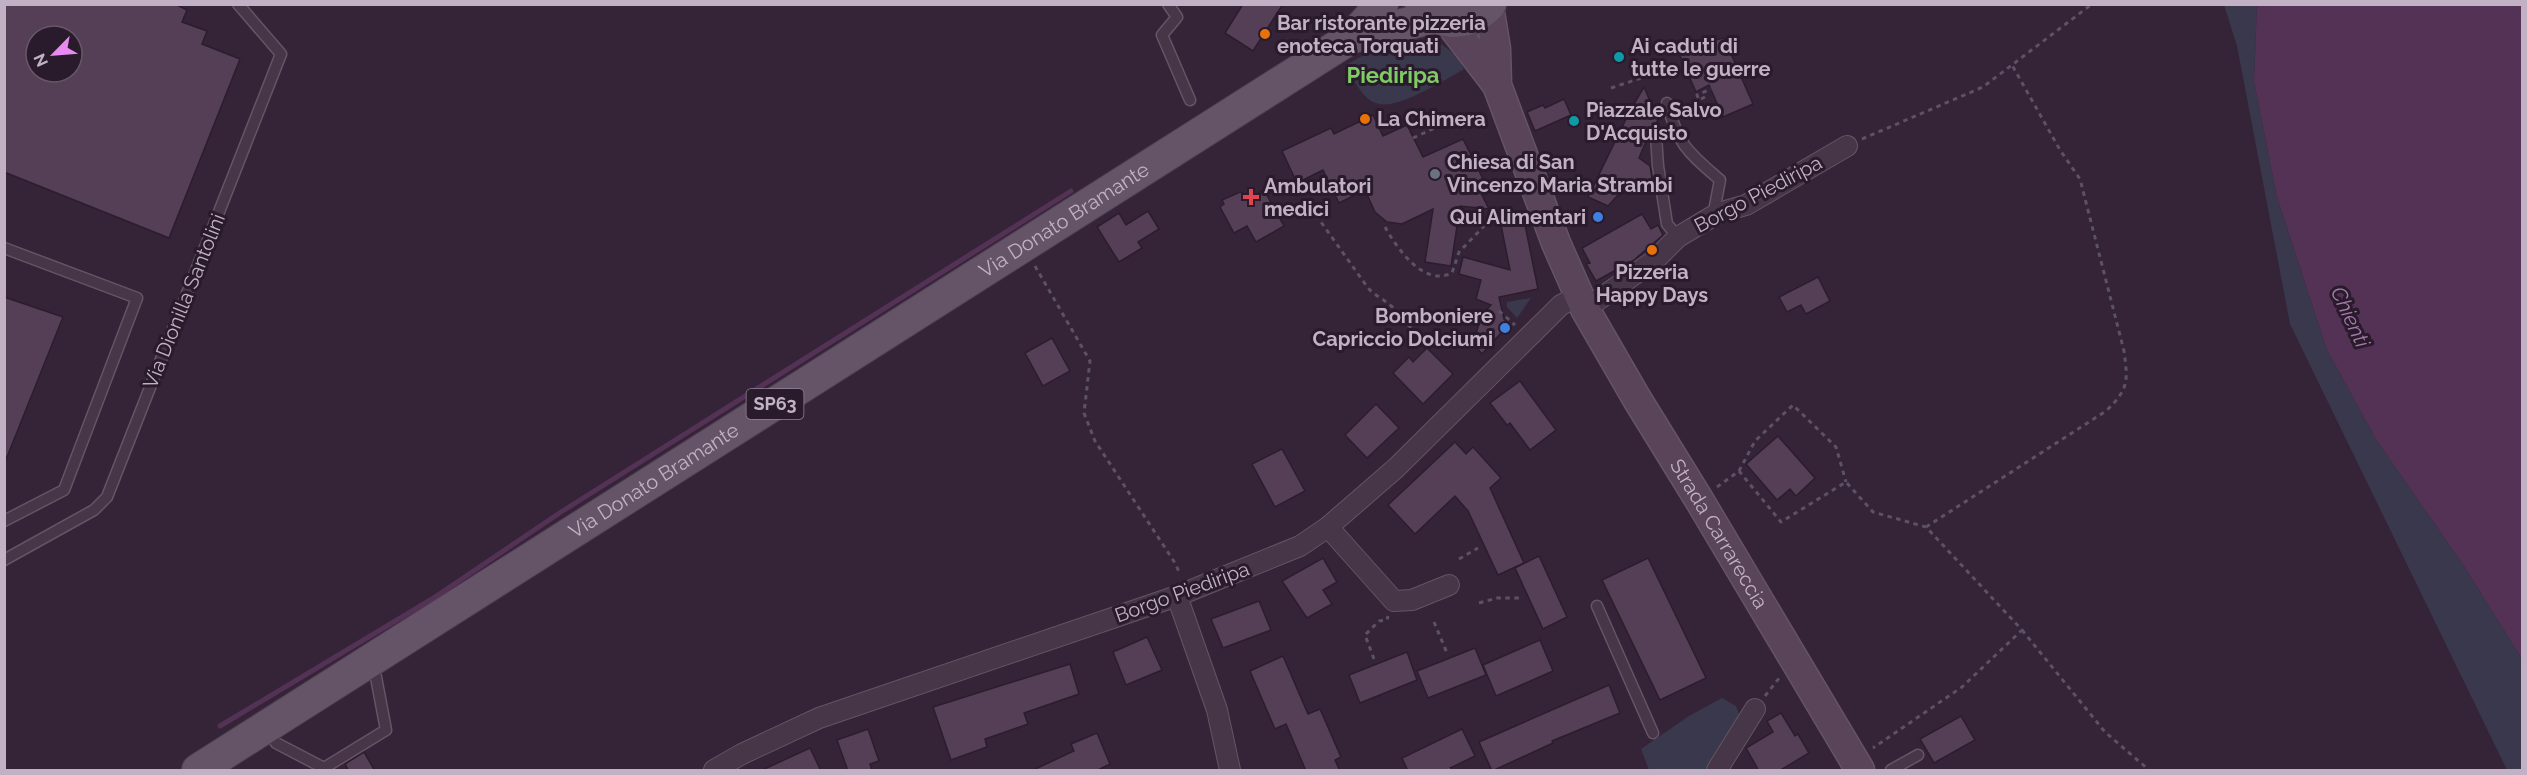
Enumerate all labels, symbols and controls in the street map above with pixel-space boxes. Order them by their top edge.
place label: Bar ristorante pizzeria enoteca Torquati [1277,11,1486,58]
north arrow [24,24,84,84]
marker: Bar ristorante pizzeria enoteca Torquati [1258,27,1272,41]
place label: Ai caduti di tutte le guerre [1631,34,1770,81]
marker: Ai caduti di tutte le guerre [1612,50,1626,64]
text: N [30,51,52,70]
district label: Piediripa [1347,62,1440,88]
place label: Piazzale Salvo D'Acquisto [1586,98,1722,145]
place label: La Chimera [1377,107,1486,131]
marker: La Chimera [1358,112,1372,126]
marker: Piazzale Salvo D'Acquisto [1567,114,1581,128]
place label: Chiesa di San Vincenzo Maria Strambi [1447,150,1673,197]
street label: Borgo Piediripa [1690,150,1826,238]
street label: Via Donato Bramante [975,157,1154,283]
marker: Chiesa di San Vincenzo Maria Strambi [1428,167,1442,181]
place label: Ambulatori medici [1264,174,1371,221]
marker: Ambulatori medici [1242,188,1260,206]
place label: Qui Alimentari [1450,205,1586,229]
street label: Via Dionilla Santolini [138,210,230,392]
marker: Qui Alimentari [1591,210,1605,224]
marker: Pizzeria Happy Days [1645,243,1659,257]
place label: Pizzeria Happy Days [1596,260,1708,307]
water label: Chienti [2326,282,2376,352]
place label: Bomboniere Capriccio Dolciumi [1313,304,1493,351]
marker: Bomboniere Capriccio Dolciumi [1498,321,1512,335]
road number: SP63 [746,389,804,419]
street label: Via Donato Bramante [564,417,743,543]
street label: Strada Carrareccia [1665,455,1773,613]
street label: Borgo Piediripa [1112,557,1252,627]

